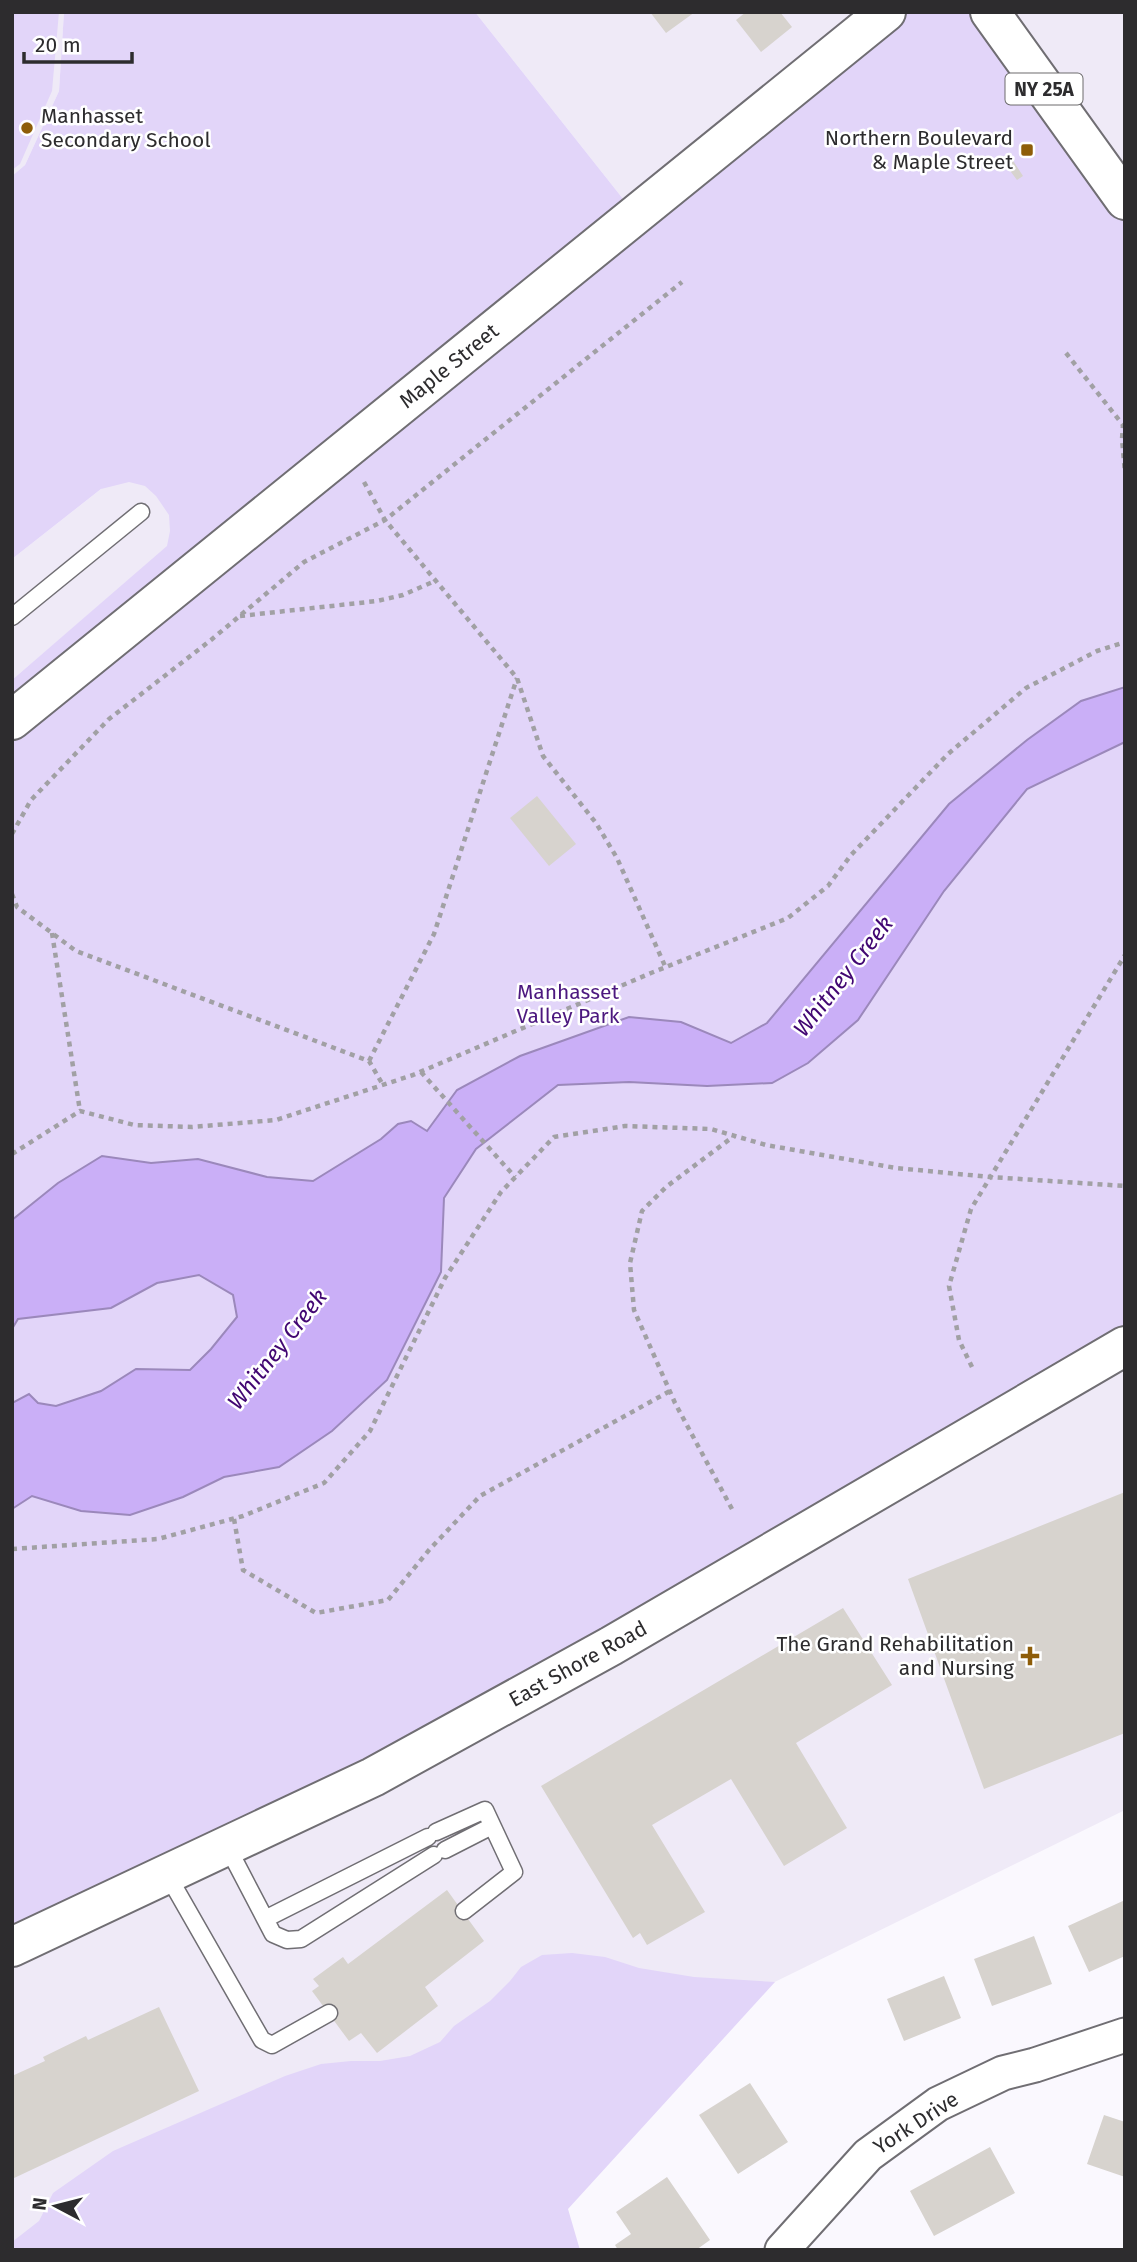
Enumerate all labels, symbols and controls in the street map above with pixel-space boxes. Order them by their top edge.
scale bar [24,21,133,65]
text: 20 m [35,32,81,58]
road number: NY 25A [1006,74,1082,104]
place label: Manhasset Secondary School [41,103,211,153]
marker: Manhasset Secondary School [19,120,35,136]
place label: Northern Boulevard & Maple Street [825,125,1013,175]
marker: Northern Boulevard & Maple Street [1019,142,1035,158]
street label: Maple Street [394,318,504,414]
water label: Whitney Creek [787,910,899,1042]
park label: Manhasset Valley Park [517,979,620,1029]
water label: Whitney Creek [221,1283,333,1415]
street label: East Shore Road [504,1615,652,1713]
place label: The Grand Rehabilitation and Nursing [776,1631,1014,1681]
marker: The Grand Rehabilitation and Nursing [1020,1646,1040,1666]
street label: York Drive [869,2086,963,2160]
north arrow [21,2171,91,2241]
text: N [27,2196,52,2212]

